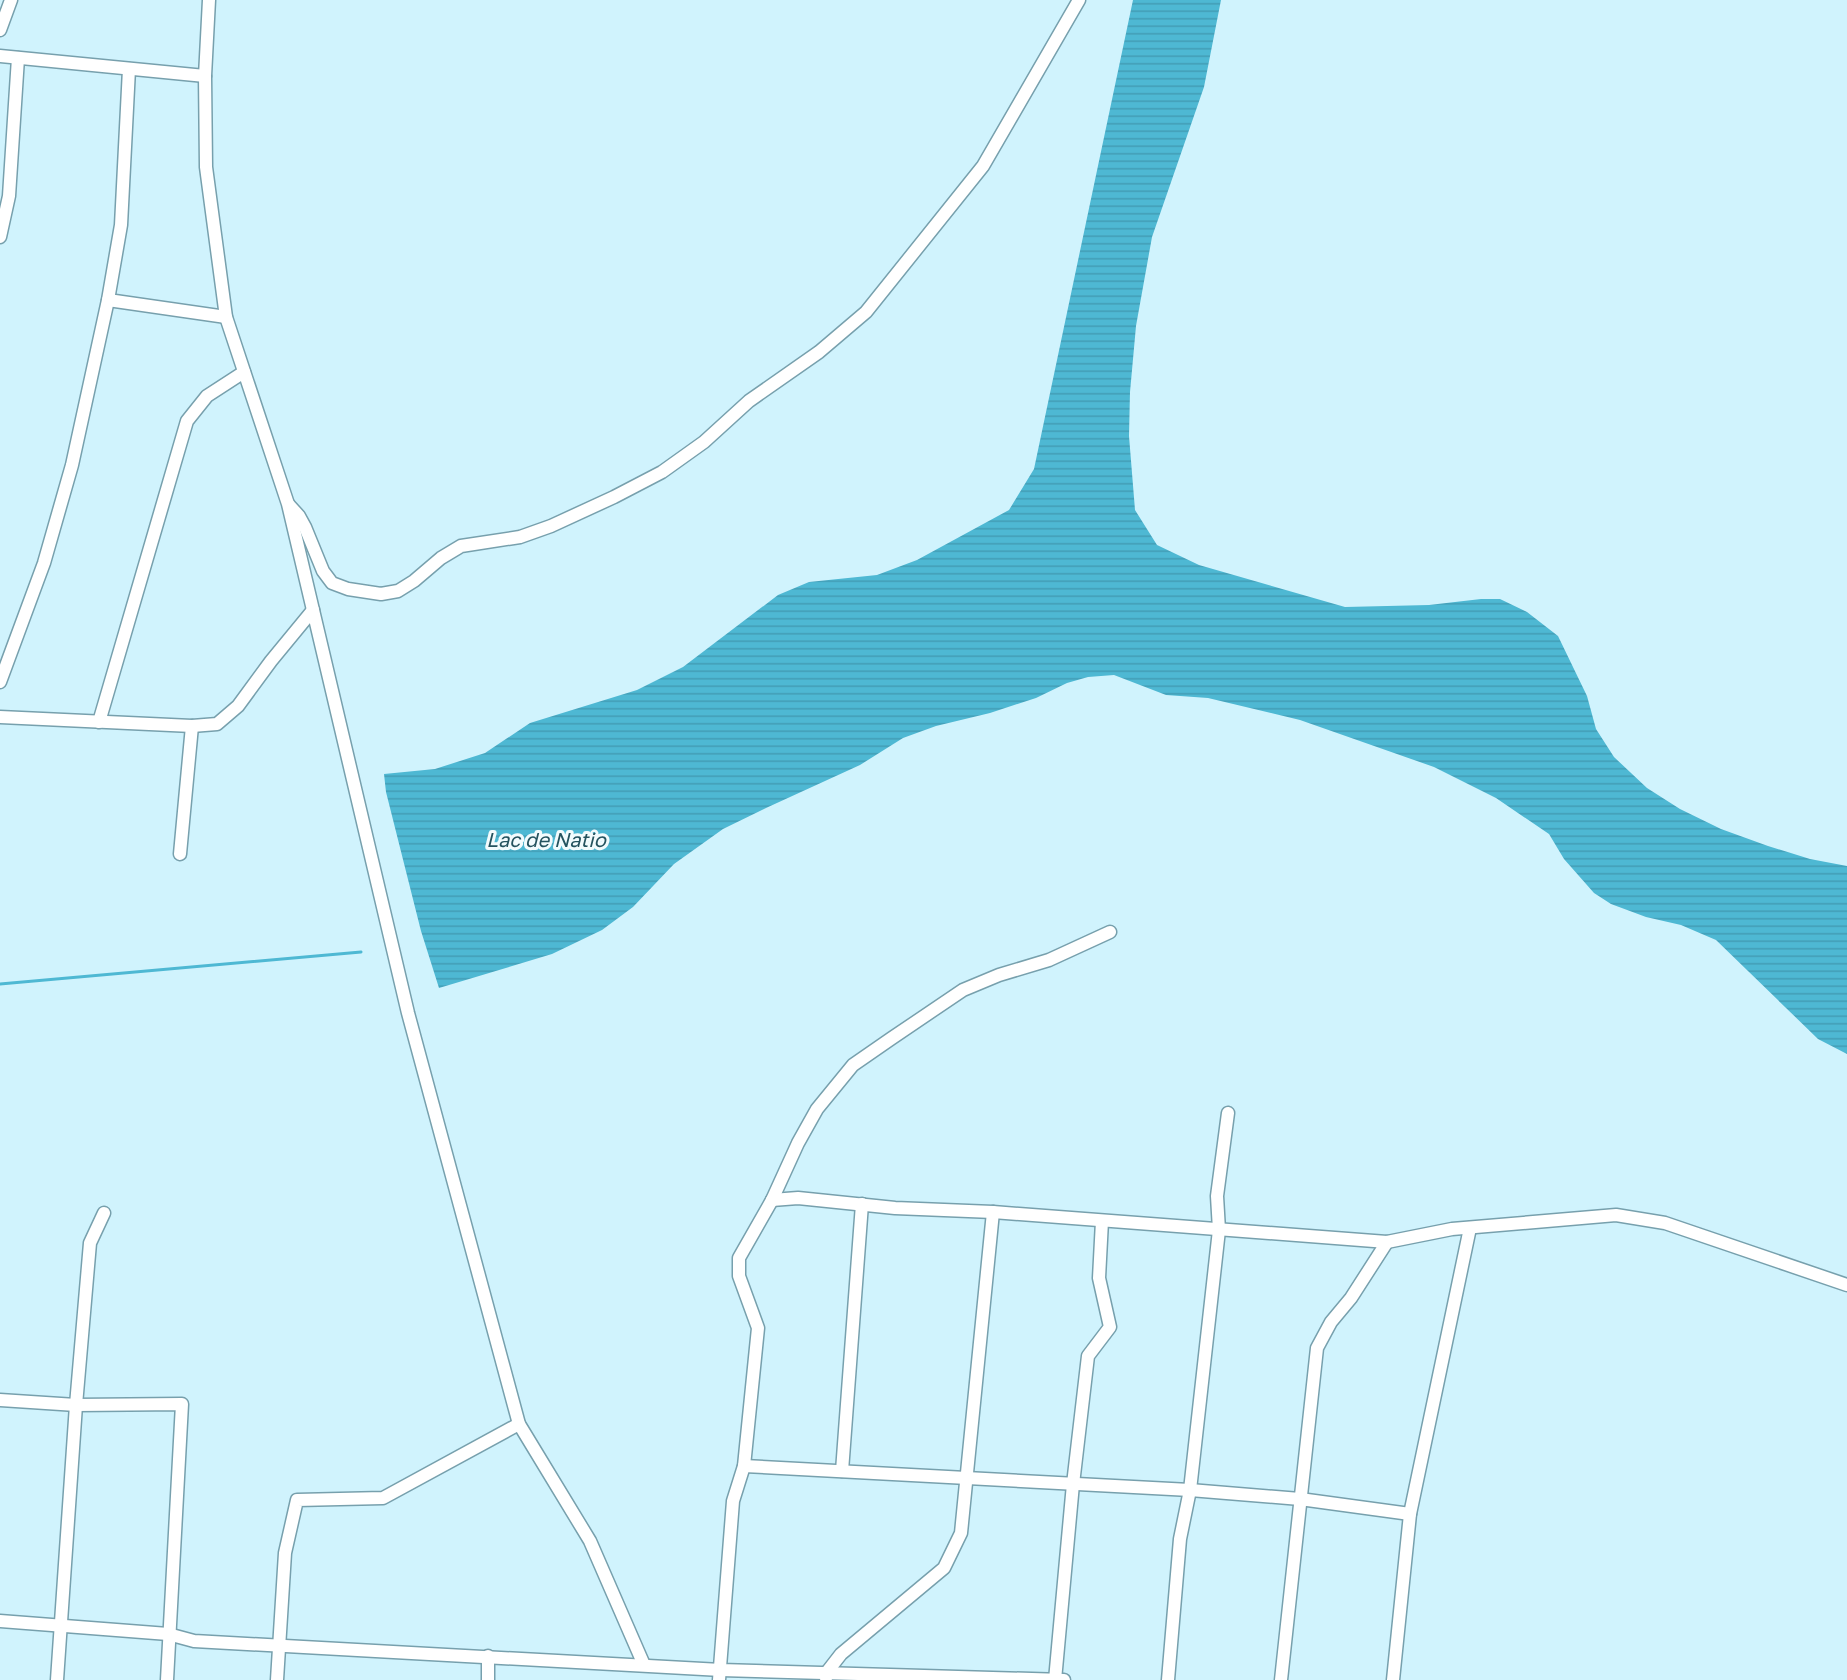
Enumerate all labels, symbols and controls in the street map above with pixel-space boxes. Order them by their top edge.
water label: Lac de Natio [486,827,607,851]

